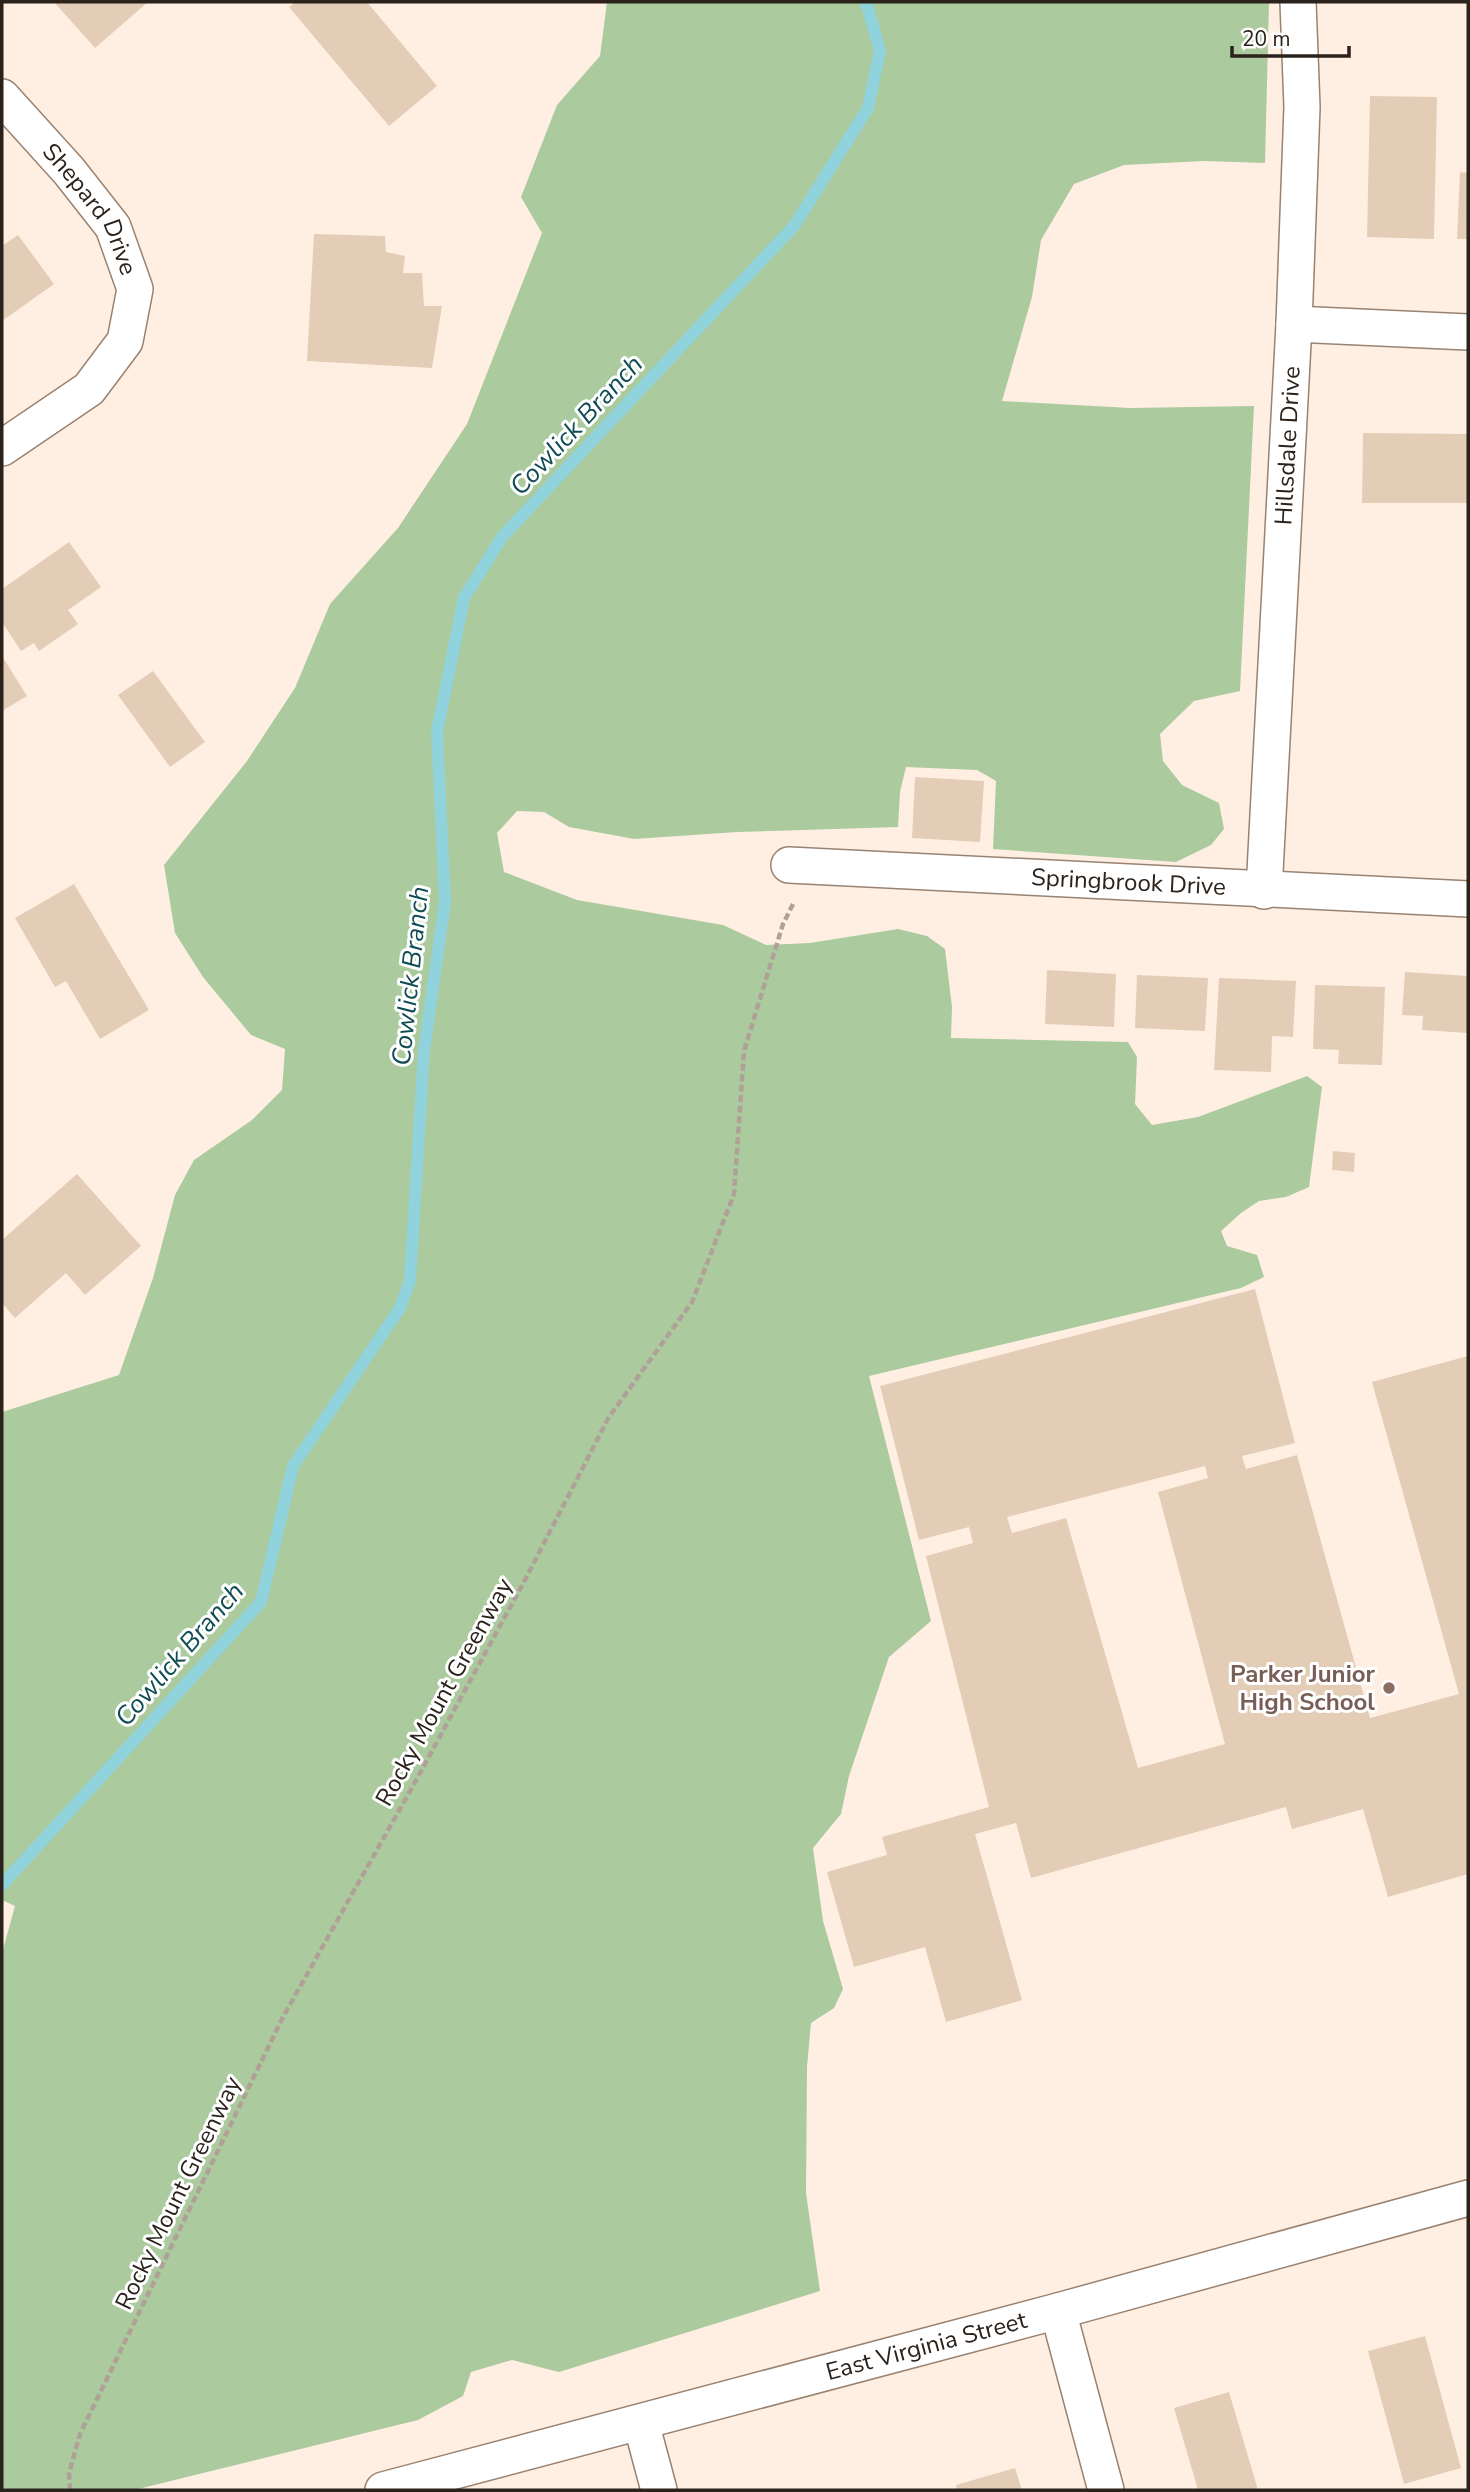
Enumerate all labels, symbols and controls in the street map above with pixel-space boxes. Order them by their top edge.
scale bar [1232,14,1349,58]
text: 20 m [1242,25,1291,53]
street label: Shepard Drive [35,136,145,279]
water label: Cowlick Branch [502,347,651,503]
street label: Hillsdale Drive [1267,365,1308,526]
street label: Springbrook Drive [1030,861,1227,903]
water label: Cowlick Branch [384,885,437,1068]
street label: Rocky Mount Greenway [368,1572,520,1812]
water label: Cowlick Branch [107,1575,252,1734]
place label: Parker Junior High School [1230,1658,1376,1718]
marker: Parker Junior High School [1381,1680,1397,1696]
street label: Rocky Mount Greenway [108,2070,249,2315]
street label: East Virginia Street [822,2304,1031,2388]

